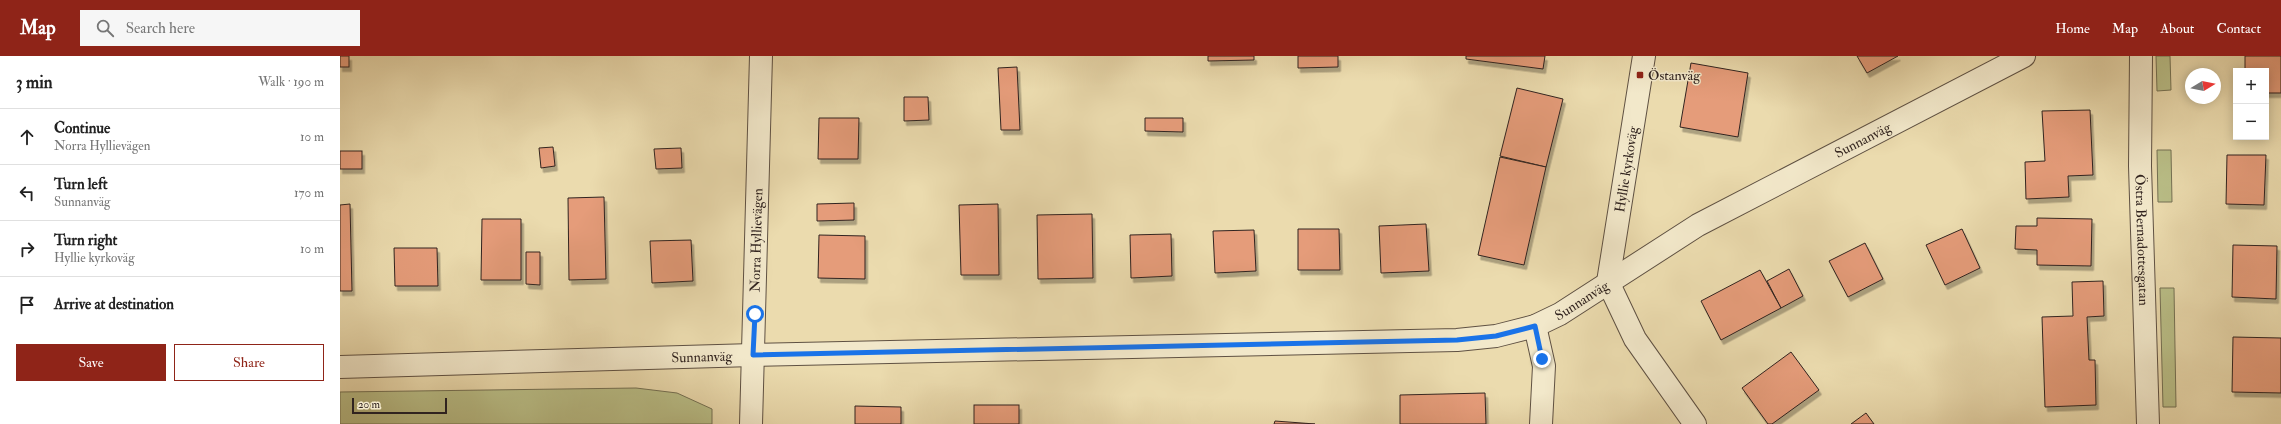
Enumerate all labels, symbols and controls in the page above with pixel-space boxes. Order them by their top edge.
search box [80,10,360,46]
text: Map [20,16,56,40]
icon: search [94,17,116,39]
text: Search here [126,19,195,38]
text: Home [2055,20,2090,37]
text: Map [2112,20,2138,37]
text: About [2160,20,2194,37]
text: Contact [2216,20,2261,37]
place label: Östanväg [1648,67,1701,84]
north arrow [2185,68,2221,104]
map controls [2233,68,2269,140]
button: + [2233,68,2269,104]
marker: Östanväg [1635,70,1645,80]
text: 3 min [16,72,53,93]
text: Walk · 190 m [258,74,324,90]
button: − [2233,104,2269,140]
street label: Sunnanväg [1832,118,1895,162]
text: Continue [54,119,110,138]
street label: Hyllie kyrkoväg [1611,124,1642,214]
icon: ahead [16,126,38,148]
text: 10 m [300,129,324,145]
text: Norra Hyllievägen [54,138,150,154]
street label: Östra Bernadottesgatan [2131,174,2152,306]
text: Turn left [54,175,108,194]
icon: left [16,182,38,204]
text: 170 m [294,185,324,201]
street label: Norra Hyllievägen [747,188,766,292]
text: Sunnanväg [54,194,110,210]
text: Turn right [54,231,117,250]
icon: right [16,238,38,260]
text: 10 m [300,241,324,257]
text: Hyllie kyrkoväg [54,250,135,266]
street label: Sunnanväg [1552,276,1613,324]
icon: arrive [16,294,38,316]
text: Arrive at destination [54,295,174,314]
route start [746,305,764,323]
button: Save [16,344,166,381]
button: Share [174,344,324,381]
street label: Sunnanväg [671,348,734,366]
route end [1533,350,1551,368]
scale bar [352,396,447,415]
text: 20 m [358,398,380,411]

